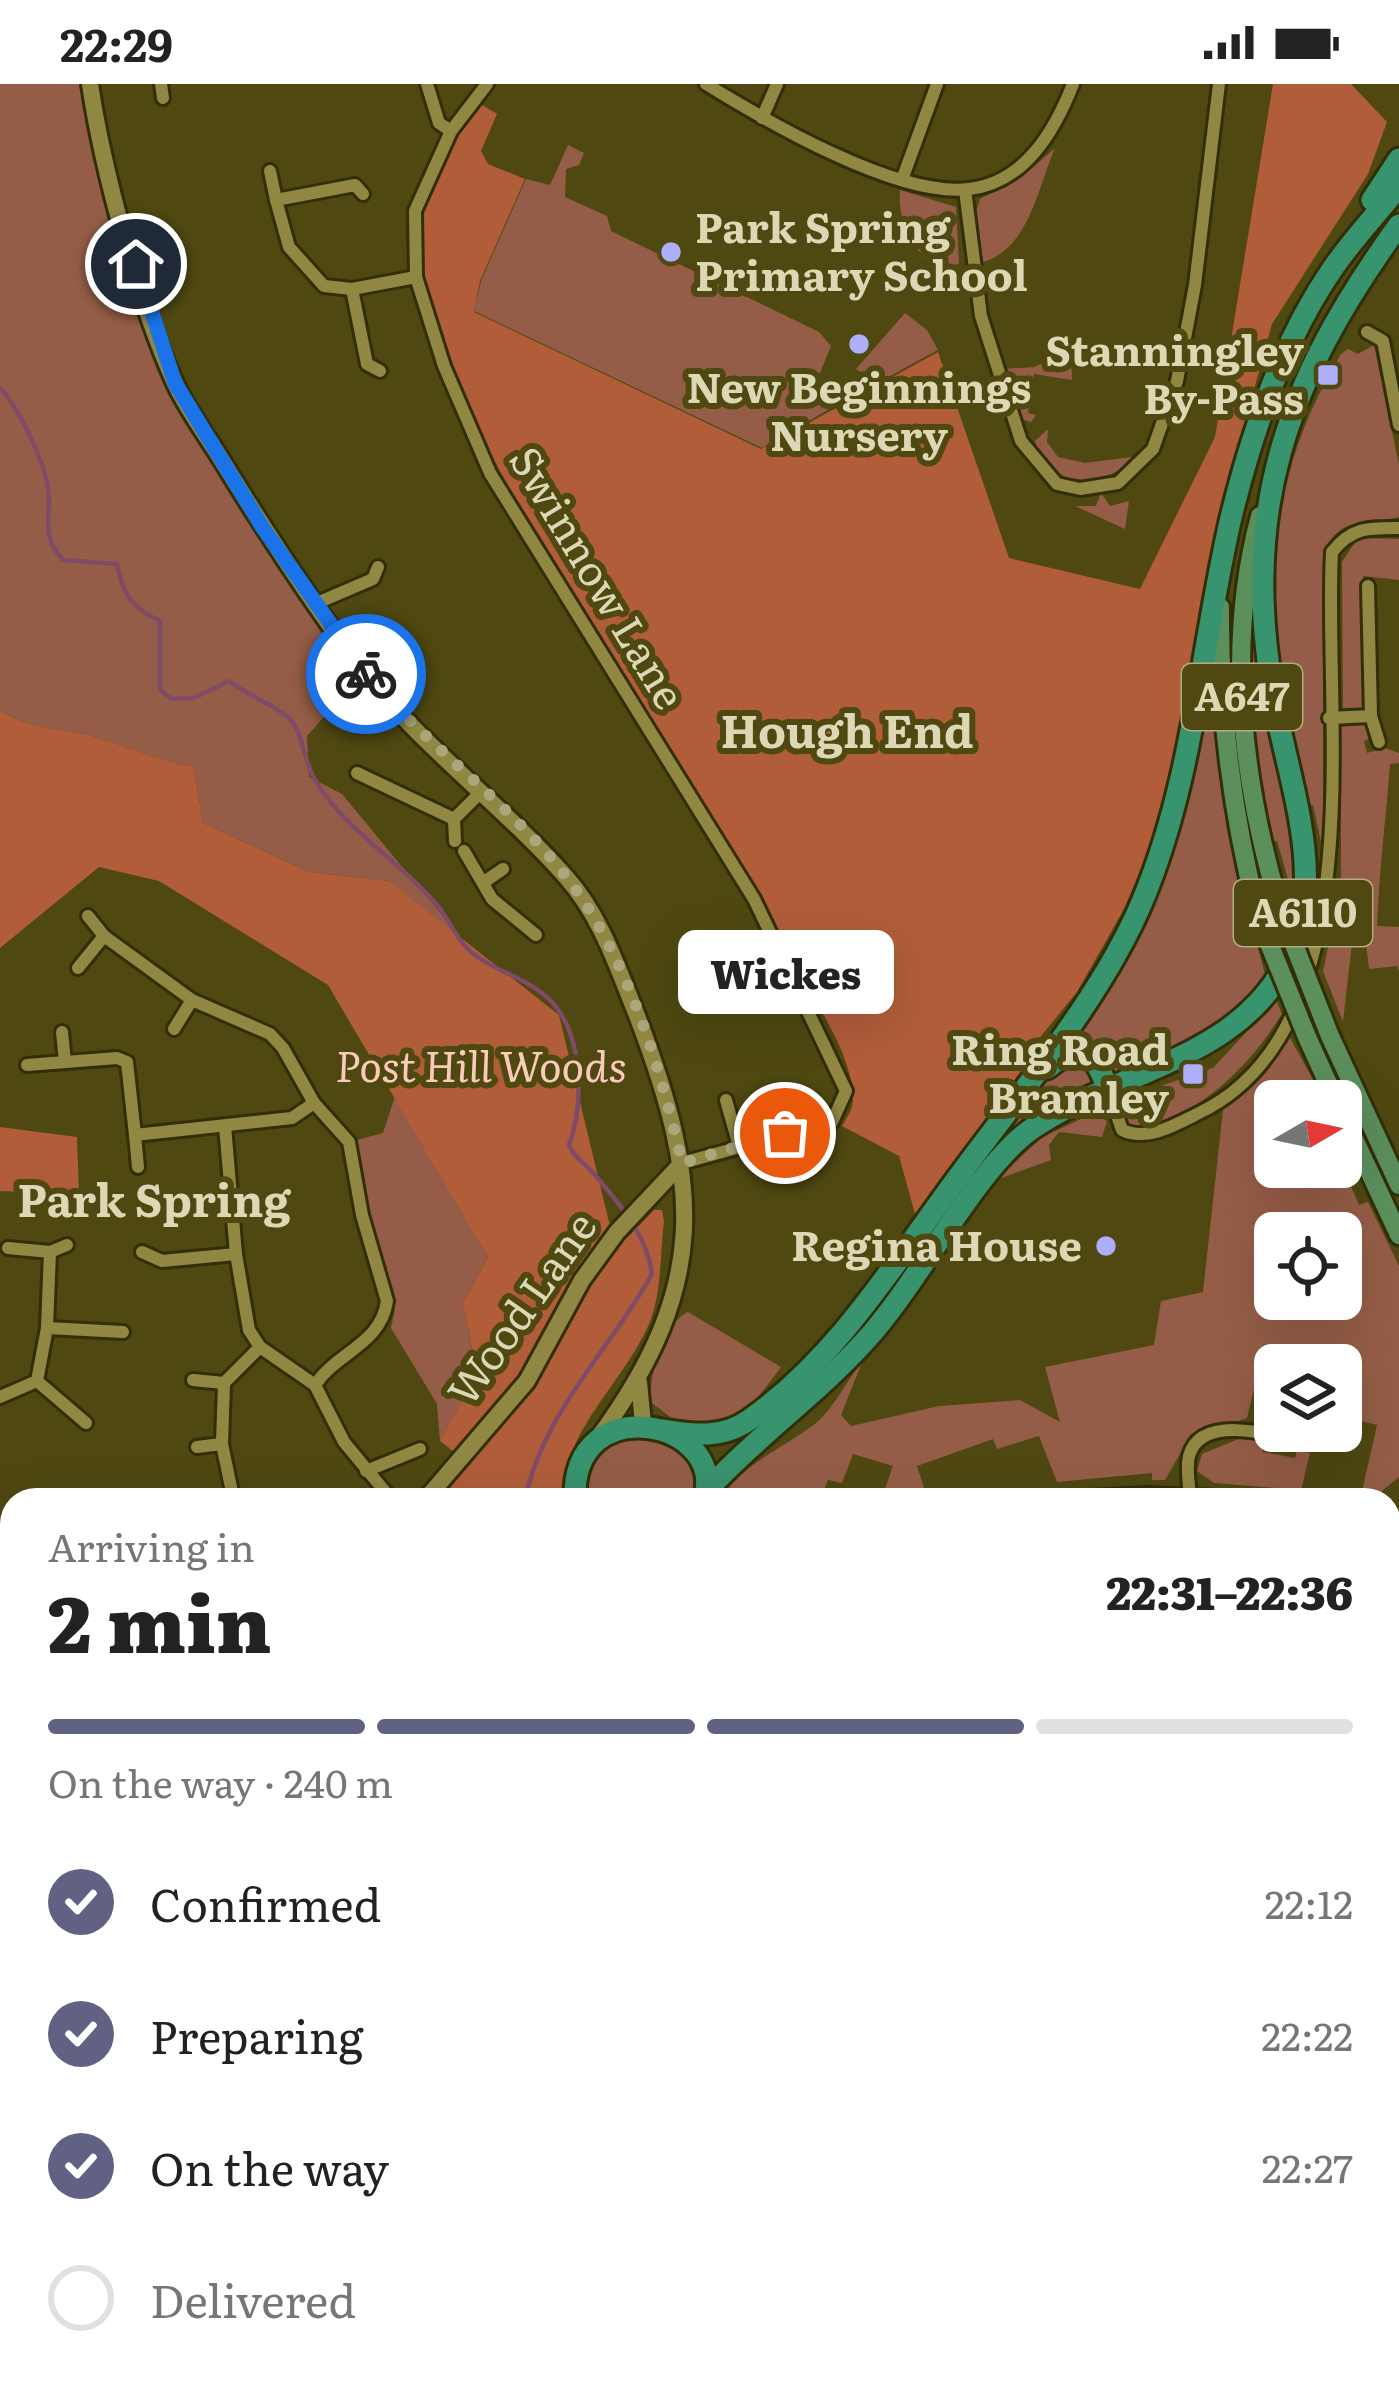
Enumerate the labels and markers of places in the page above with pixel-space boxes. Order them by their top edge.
place label: Park Spring Primary School [695,194,1028,304]
pin [85,213,187,315]
marker: Park Spring Primary School [658,239,684,265]
place label: Stanningley By-Pass [1045,317,1304,427]
marker: New Beginnings Nursery [846,331,872,357]
place label: New Beginnings Nursery [687,354,1031,464]
marker: Stanningley By-Pass [1315,362,1341,388]
callout: Wickes [677,929,893,1013]
place label: Ring Road Bramley [951,1016,1169,1126]
marker: Ring Road Bramley [1180,1061,1206,1087]
pin [734,1082,836,1184]
place label: Regina House [791,1212,1082,1274]
marker: Regina House [1093,1233,1119,1259]

